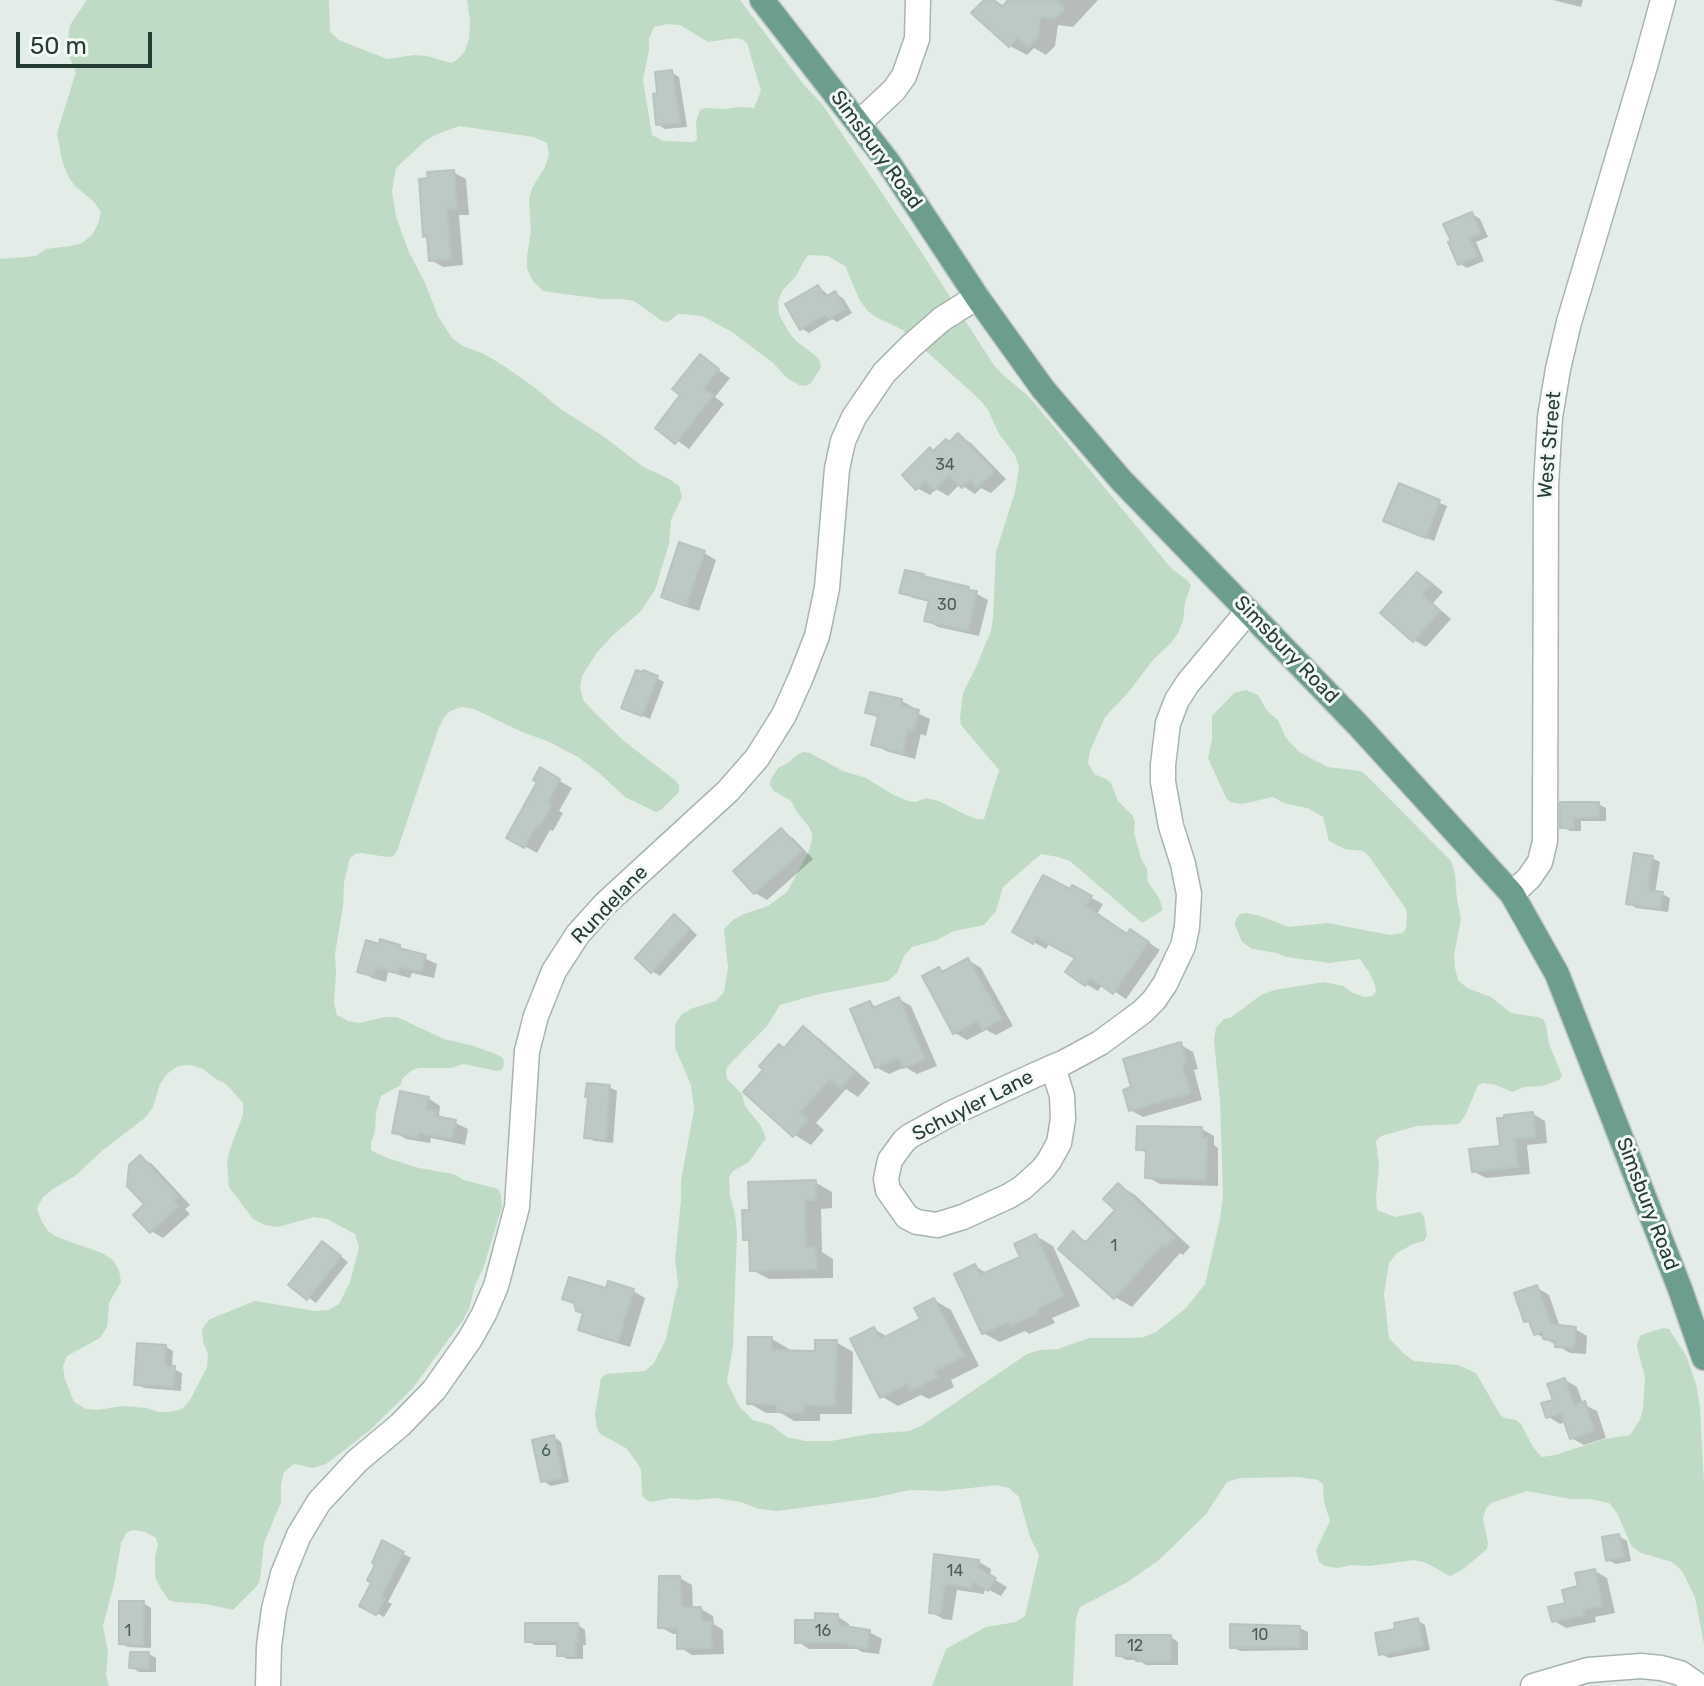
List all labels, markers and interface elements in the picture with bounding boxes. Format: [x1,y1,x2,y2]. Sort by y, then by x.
scale bar [20,16,156,66]
text: 50 m [30,32,87,60]
street label: Simsbury Road [825,86,927,214]
street label: West Street [1533,390,1567,500]
house number: 34 [935,455,955,475]
street label: Simsbury Road [1229,591,1343,709]
house number: 30 [937,595,957,615]
street label: Rundelane [567,861,653,949]
street label: Schuyler Lane [908,1065,1038,1147]
street label: Simsbury Road [1611,1134,1683,1274]
house number: 1 [1111,1236,1117,1256]
house number: 6 [541,1441,551,1461]
house number: 14 [947,1561,963,1581]
house number: 1 [125,1621,131,1641]
house number: 16 [815,1621,831,1641]
house number: 10 [1251,1625,1269,1645]
house number: 12 [1127,1636,1143,1656]

